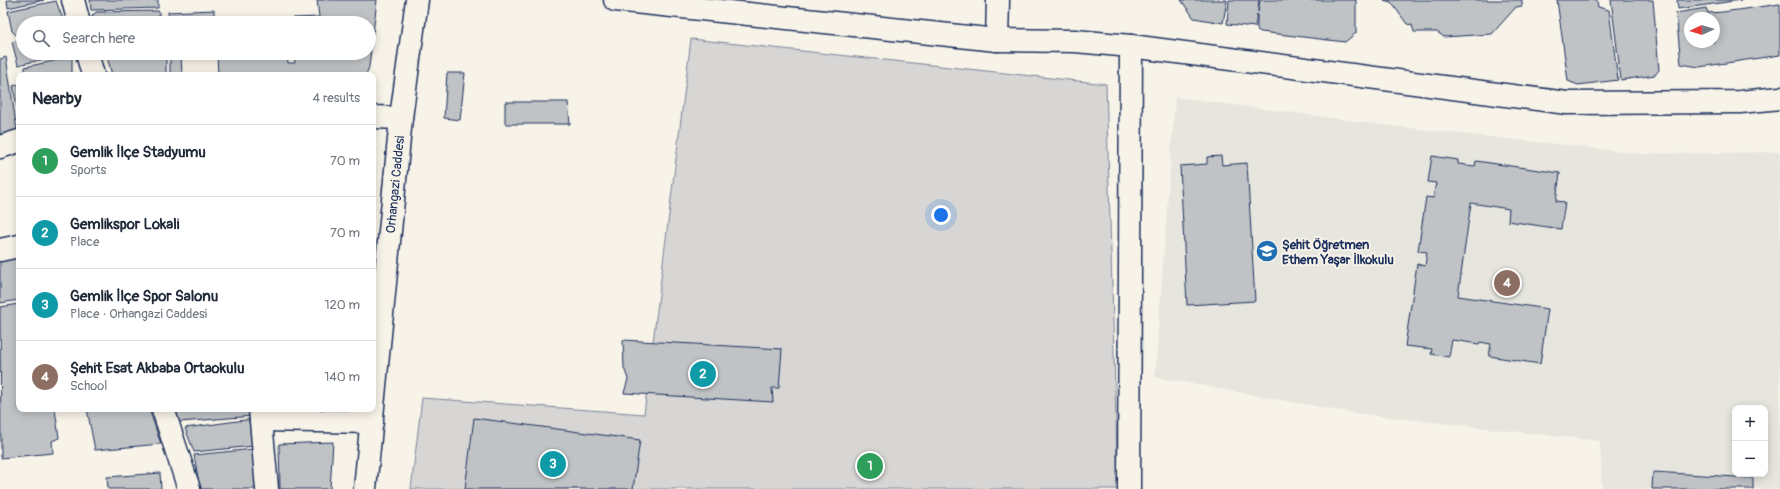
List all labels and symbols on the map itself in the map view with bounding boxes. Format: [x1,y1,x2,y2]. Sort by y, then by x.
north arrow [1684,12,1720,48]
street label: Orhangazi Caddesi [383,135,408,234]
your location [931,205,951,225]
place label: Şehit Öğretmen Ethem Yaşar İlkokulu [1282,237,1394,268]
school or university icon: Şehit Öğretmen Ethem Yaşar İlkokulu [1254,238,1280,264]
pin: 4 [1494,268,1520,298]
pin: 2 [690,359,716,389]
pin: 3 [540,449,566,479]
pin: 1 [857,451,883,481]

